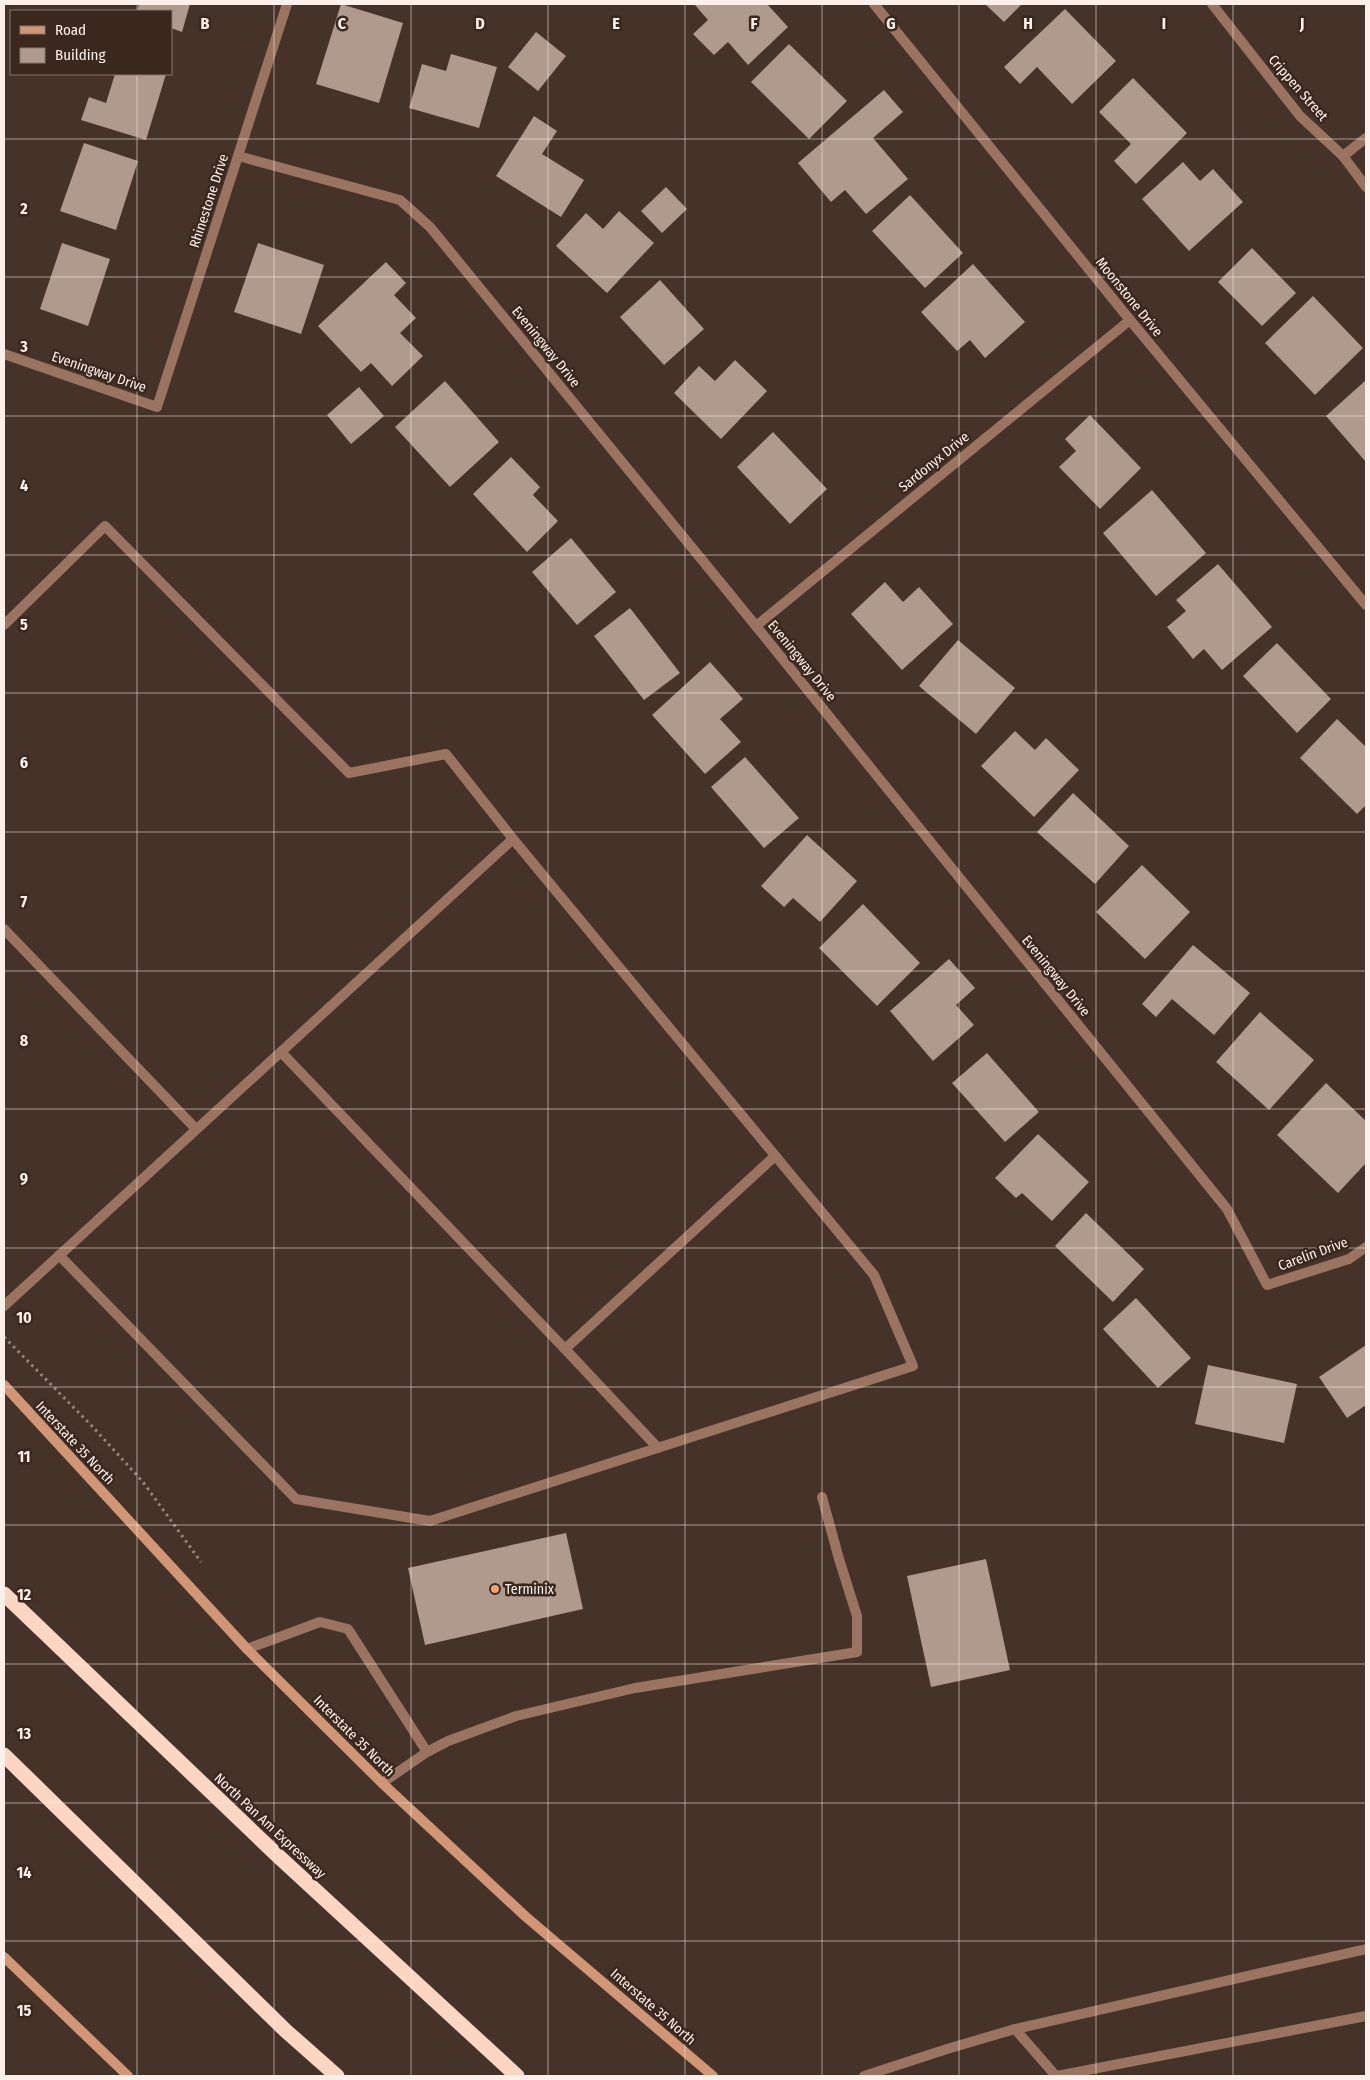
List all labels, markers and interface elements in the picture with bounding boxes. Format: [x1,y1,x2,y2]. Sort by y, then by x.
legend [10,10,172,75]
text: B [201,14,210,33]
text: C [338,14,347,33]
text: D [475,14,485,33]
text: E [612,14,620,33]
text: F [750,14,758,33]
text: G [886,14,896,33]
text: H [1023,14,1033,33]
text: I [1162,14,1166,33]
text: J [1299,14,1304,33]
text: Road [55,21,86,39]
text: Building [55,46,106,64]
street label: Crippen Street [1265,51,1332,125]
street label: Rhinestone Drive [186,152,232,250]
text: 2 [19,199,28,218]
street label: Moonstone Drive [1092,254,1166,340]
street label: Eveningway Drive [508,303,584,391]
text: 3 [19,337,28,356]
street label: Eveningway Drive [49,348,149,396]
street label: Sardonyx Drive [895,428,973,496]
text: 4 [20,476,28,495]
text: 5 [20,615,28,634]
street label: Eveningway Drive [764,617,840,705]
text: 6 [20,753,28,772]
text: 7 [21,892,28,911]
street label: Eveningway Drive [1018,932,1094,1020]
text: 8 [20,1031,29,1050]
text: 9 [20,1169,28,1188]
street label: Carelin Drive [1276,1234,1350,1274]
text: 10 [16,1308,32,1327]
street label: Interstate 35 North [32,1398,118,1488]
text: 11 [17,1447,31,1466]
place label: Terminix [505,1581,555,1598]
marker: Terminix [489,1583,501,1595]
text: 12 [17,1585,32,1604]
street label: Interstate 35 North [310,1692,398,1780]
text: 13 [17,1724,32,1743]
street label: North Pan Am Expressway [211,1770,330,1883]
text: 14 [17,1863,32,1882]
street label: Interstate 35 North [607,1965,699,2049]
text: 15 [17,2001,31,2020]

